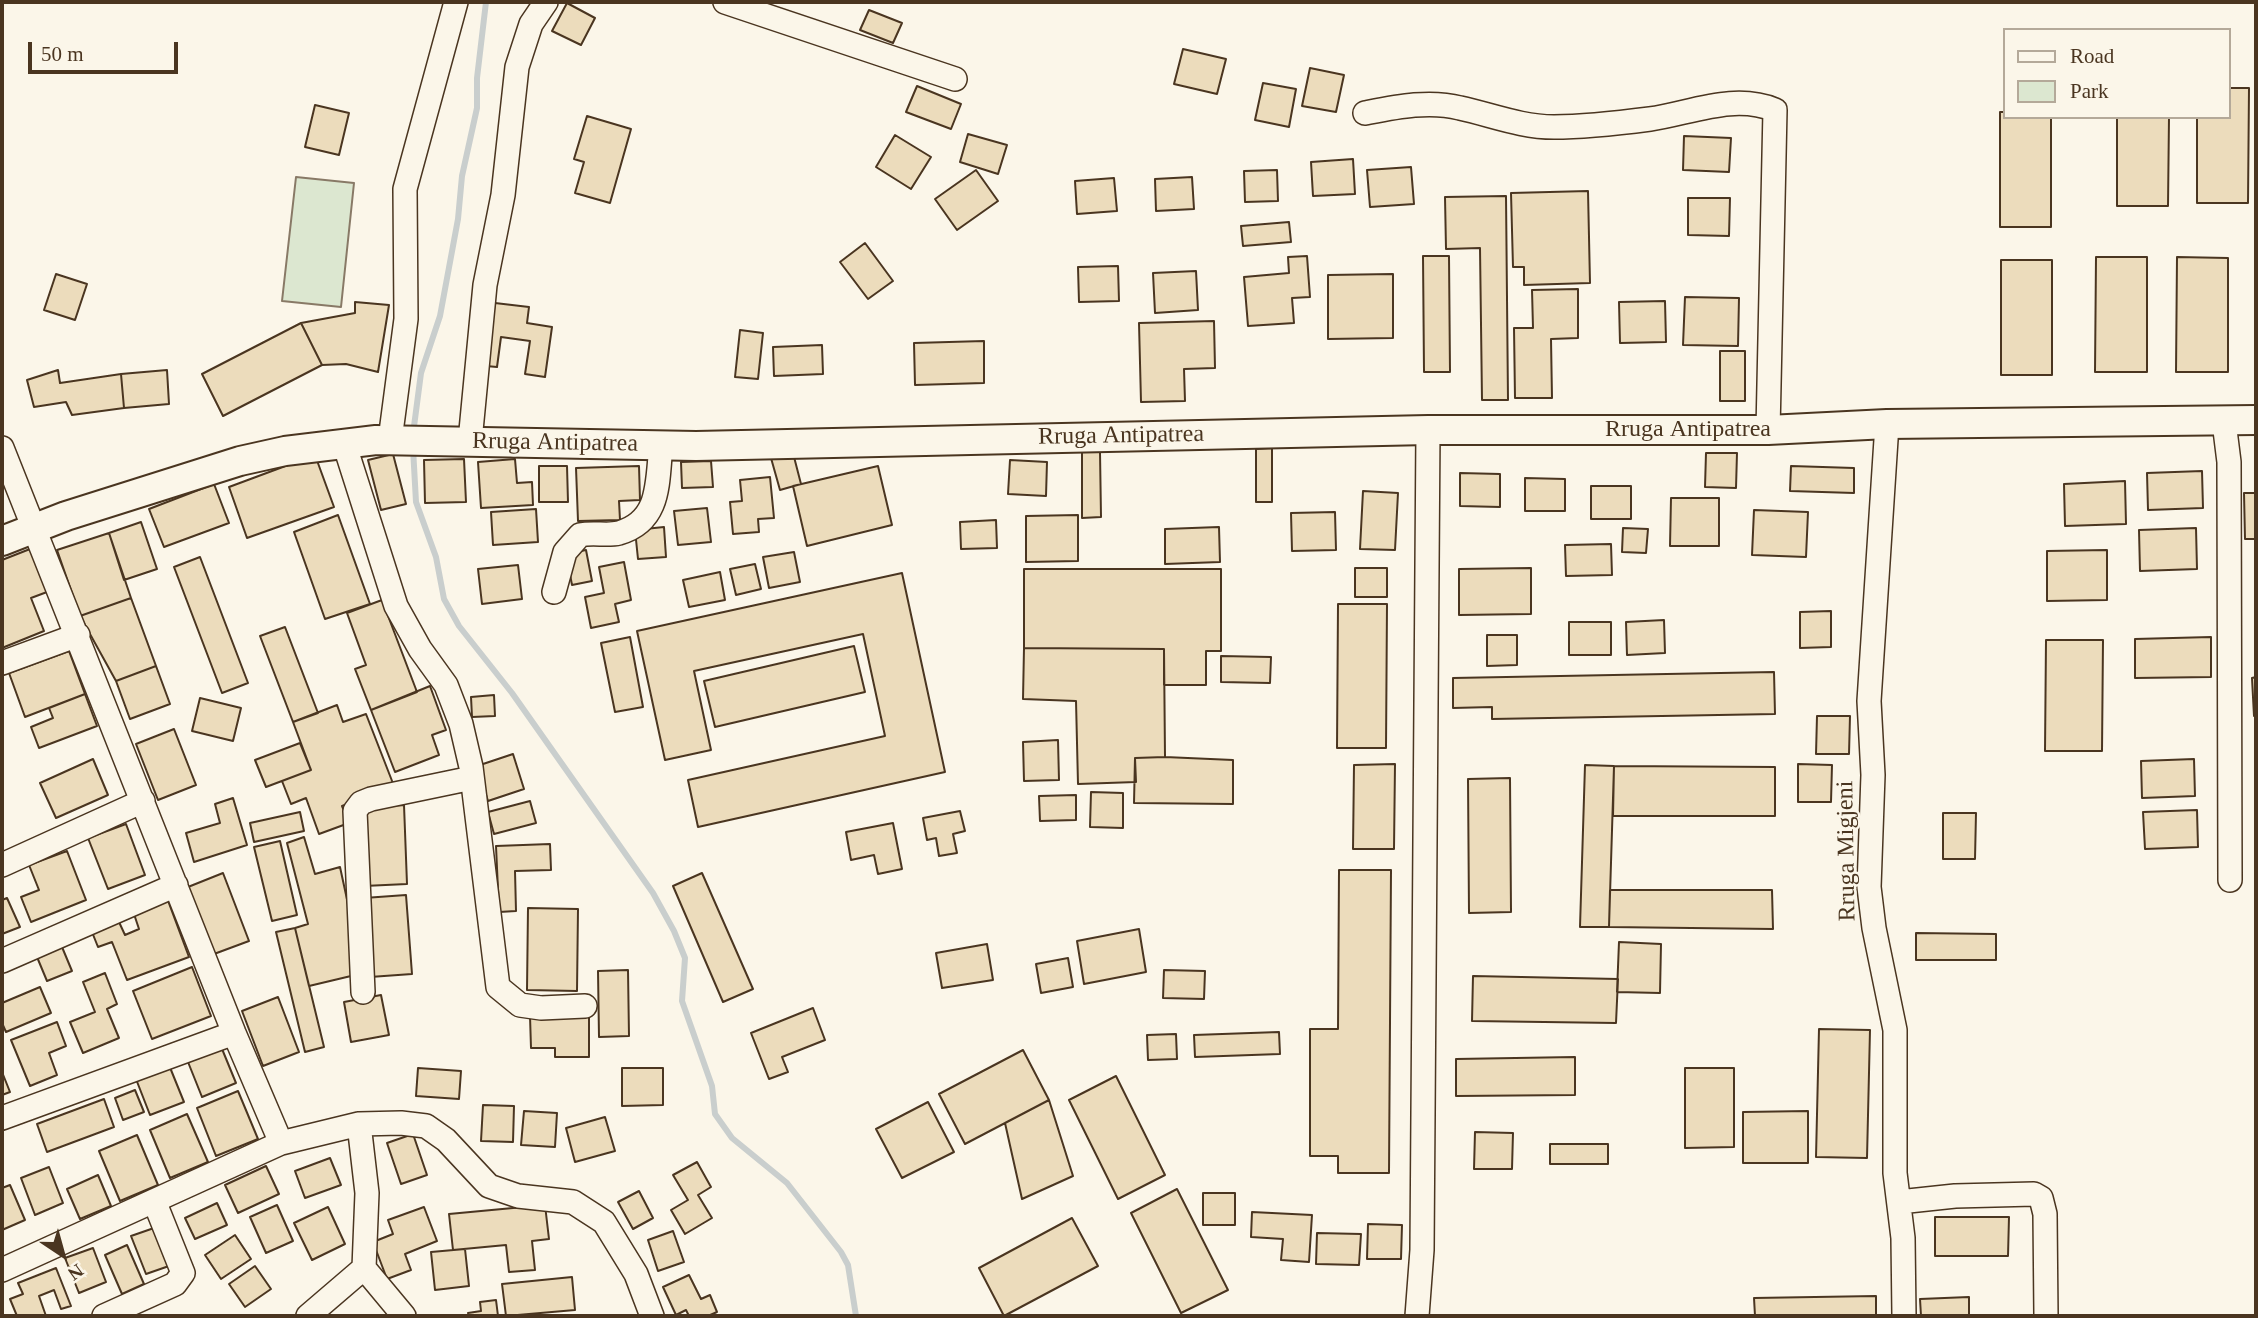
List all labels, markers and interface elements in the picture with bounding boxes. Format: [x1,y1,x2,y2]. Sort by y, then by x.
scale bar [32,28,182,72]
legend [2002,28,2230,119]
text: 50 m [41,42,84,66]
text: Road [2070,44,2114,68]
text: Park [2070,79,2109,103]
street label: Rruga Antipatrea [1605,416,1771,444]
street label: Rruga Antipatrea [1038,420,1204,452]
street label: Rruga Antipatrea [472,427,638,459]
street label: Rruga Migjeni [1831,780,1863,922]
north arrow [28,1220,98,1290]
text: N [64,1260,87,1285]

